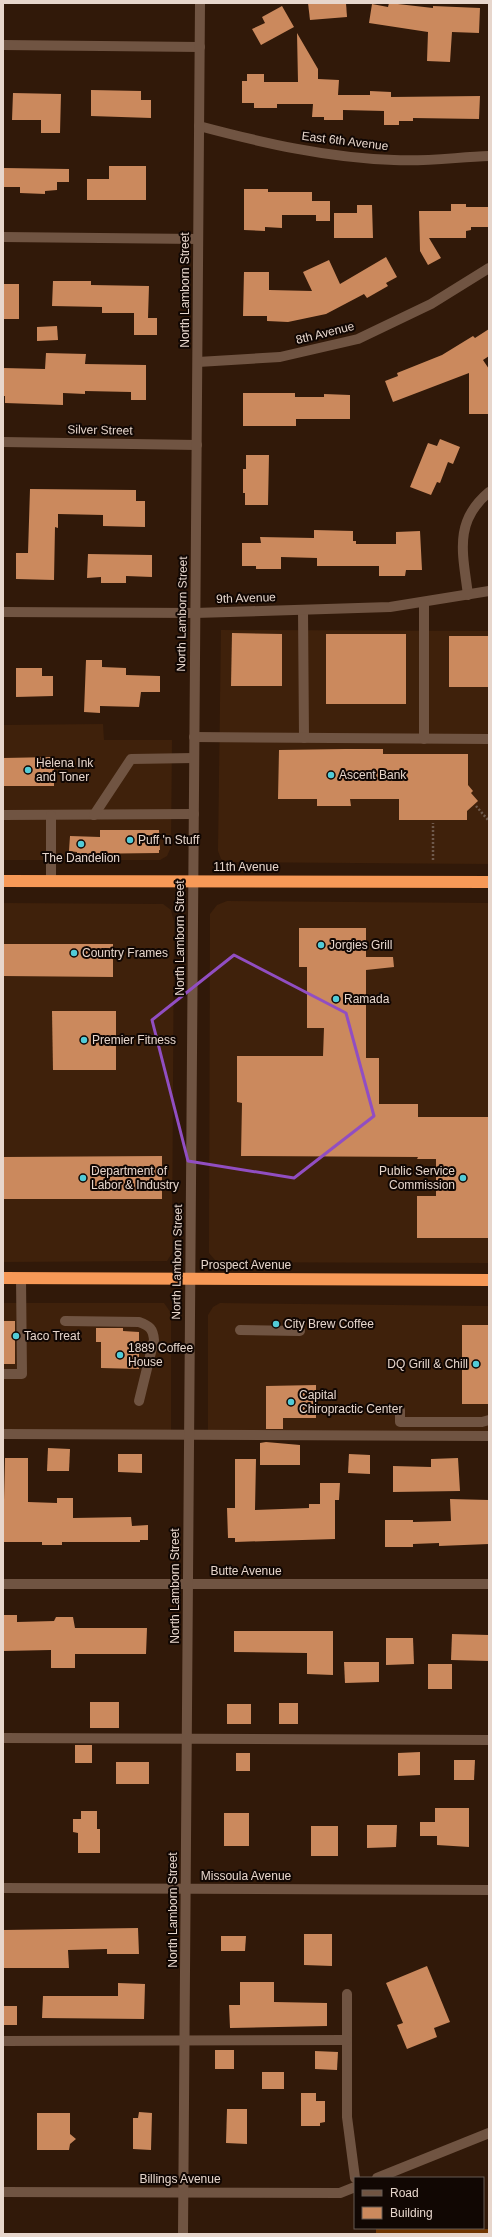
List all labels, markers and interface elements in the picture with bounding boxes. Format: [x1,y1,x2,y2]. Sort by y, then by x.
street label: East 6th Avenue [301,129,389,153]
street label: North Lamborn Street [178,232,192,348]
street label: 8th Avenue [294,319,356,347]
street label: Silver Street [67,422,133,438]
street label: North Lamborn Street [174,556,190,672]
street label: 9th Avenue [216,590,276,606]
place label: Helena Ink and Toner [36,756,94,784]
marker: Helena Ink and Toner [23,765,33,775]
place label: Ascent Bank [339,768,407,782]
marker: Ascent Bank [326,770,336,780]
place label: Puff 'n Stuff [138,833,200,847]
marker: Puff 'n Stuff [125,835,135,845]
marker: The Dandelion [76,839,86,849]
place label: The Dandelion [42,851,120,865]
street label: 11th Avenue [213,860,279,874]
street label: North Lamborn Street [173,880,187,996]
place label: Jorgies Grill [329,938,392,952]
marker: Jorgies Grill [316,940,326,950]
place label: Country Frames [82,946,168,960]
marker: Country Frames [69,948,79,958]
place label: Ramada [344,992,390,1006]
marker: Ramada [331,994,341,1004]
place label: Premier Fitness [92,1033,176,1047]
marker: Premier Fitness [79,1035,89,1045]
place label: Department of Labor & Industry [91,1164,179,1192]
place label: Public Service Commission [379,1164,455,1192]
marker: Department of Labor & Industry [78,1173,88,1183]
marker: Public Service Commission [458,1173,468,1183]
street label: North Lamborn Street [169,1204,185,1320]
street label: Prospect Avenue [201,1258,292,1272]
place label: City Brew Coffee [284,1317,374,1331]
marker: City Brew Coffee [271,1319,281,1329]
place label: Taco Treat [24,1329,81,1343]
marker: Taco Treat [11,1331,21,1341]
place label: 1889 Coffee House [128,1341,193,1369]
marker: 1889 Coffee House [115,1350,125,1360]
place label: DQ Grill & Chill [387,1357,468,1371]
marker: DQ Grill & Chill [471,1359,481,1369]
place label: Capital Chiropractic Center [299,1388,402,1416]
marker: Capital Chiropractic Center [286,1397,296,1407]
street label: North Lamborn Street [168,1528,182,1644]
street label: Butte Avenue [210,1564,282,1578]
street label: North Lamborn Street [166,1852,180,1968]
street label: Missoula Avenue [201,1869,292,1883]
street label: Billings Avenue [139,2172,221,2186]
legend [354,2177,484,2229]
text: Road [390,2186,419,2200]
text: Building [390,2206,433,2220]

